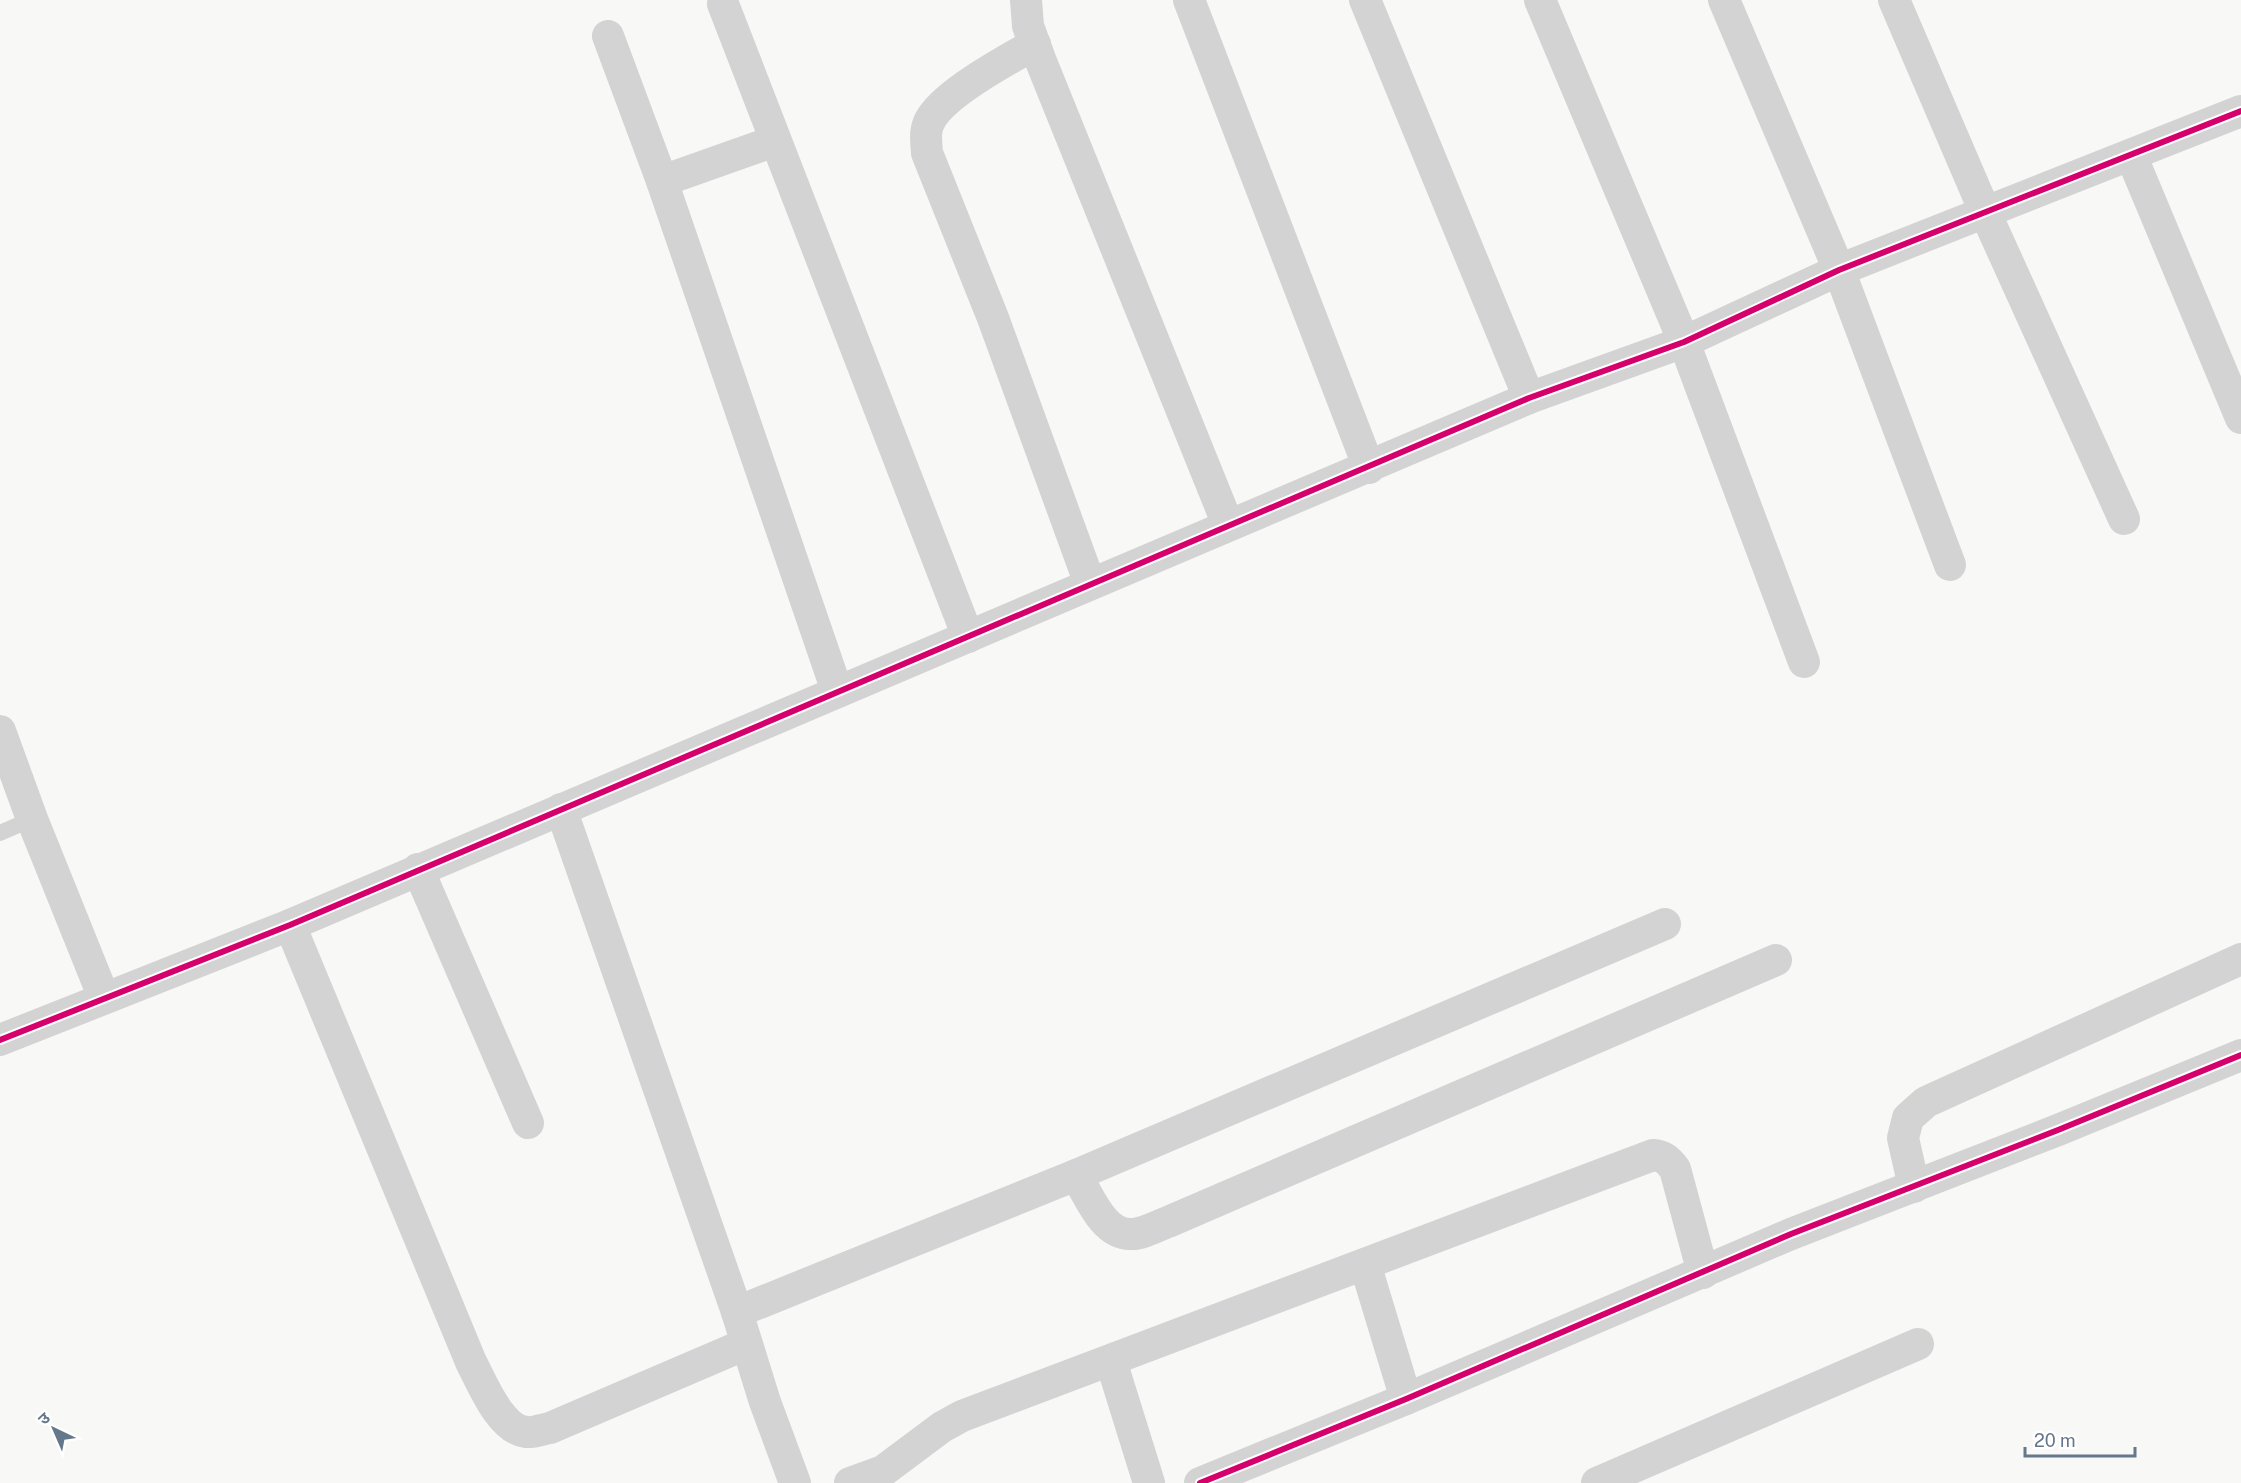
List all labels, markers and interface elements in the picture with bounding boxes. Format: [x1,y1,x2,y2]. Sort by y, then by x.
north arrow [24,1399,84,1459]
text: उ [34,1408,54,1429]
scale bar [2025,1420,2134,1458]
text: 20 m [2034,1430,2076,1451]

